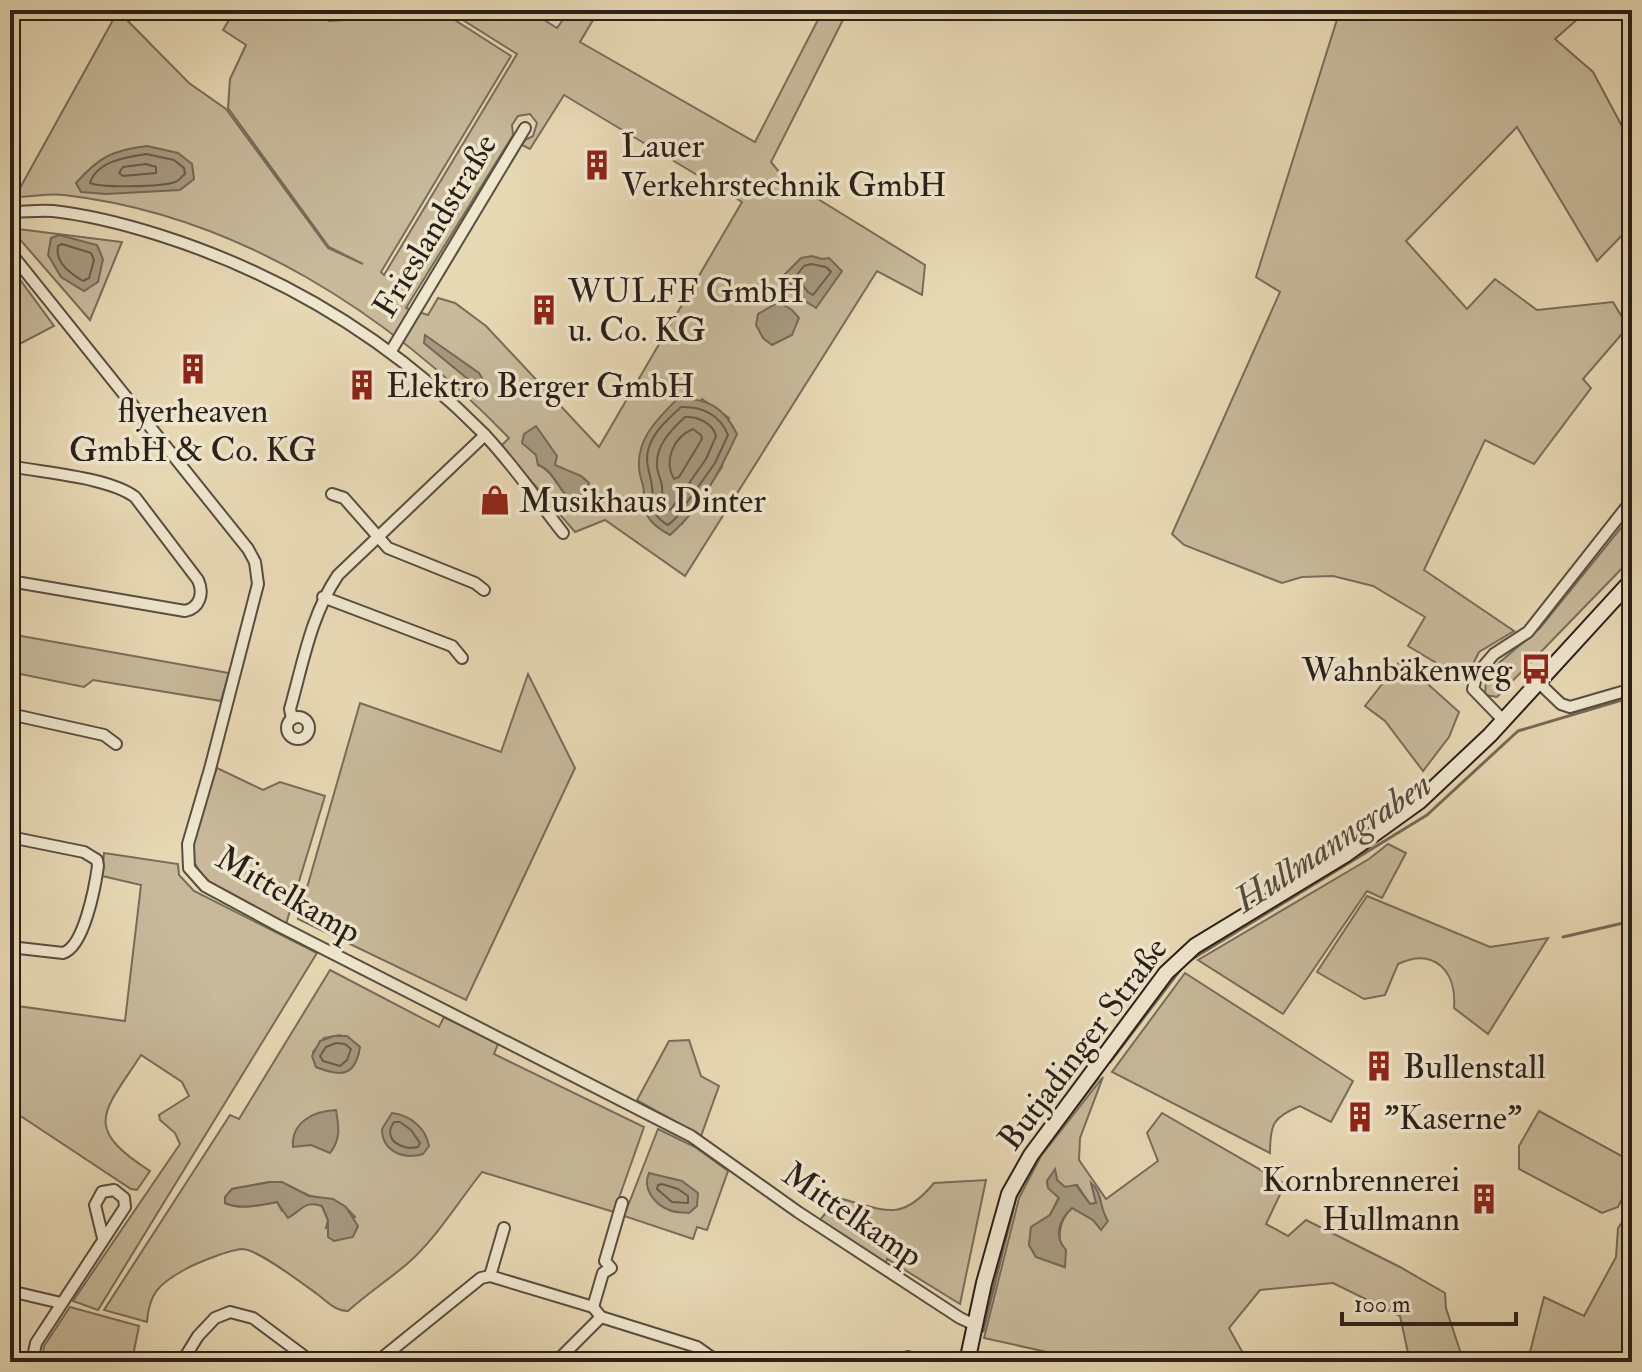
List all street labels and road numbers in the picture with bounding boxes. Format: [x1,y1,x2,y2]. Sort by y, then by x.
street label: Frieslandstraße [364,126,507,325]
street label: Mittelkamp [208,837,368,954]
street label: Butjadinger Straße [989,929,1177,1159]
street label: Mittelkamp [774,1153,931,1278]

